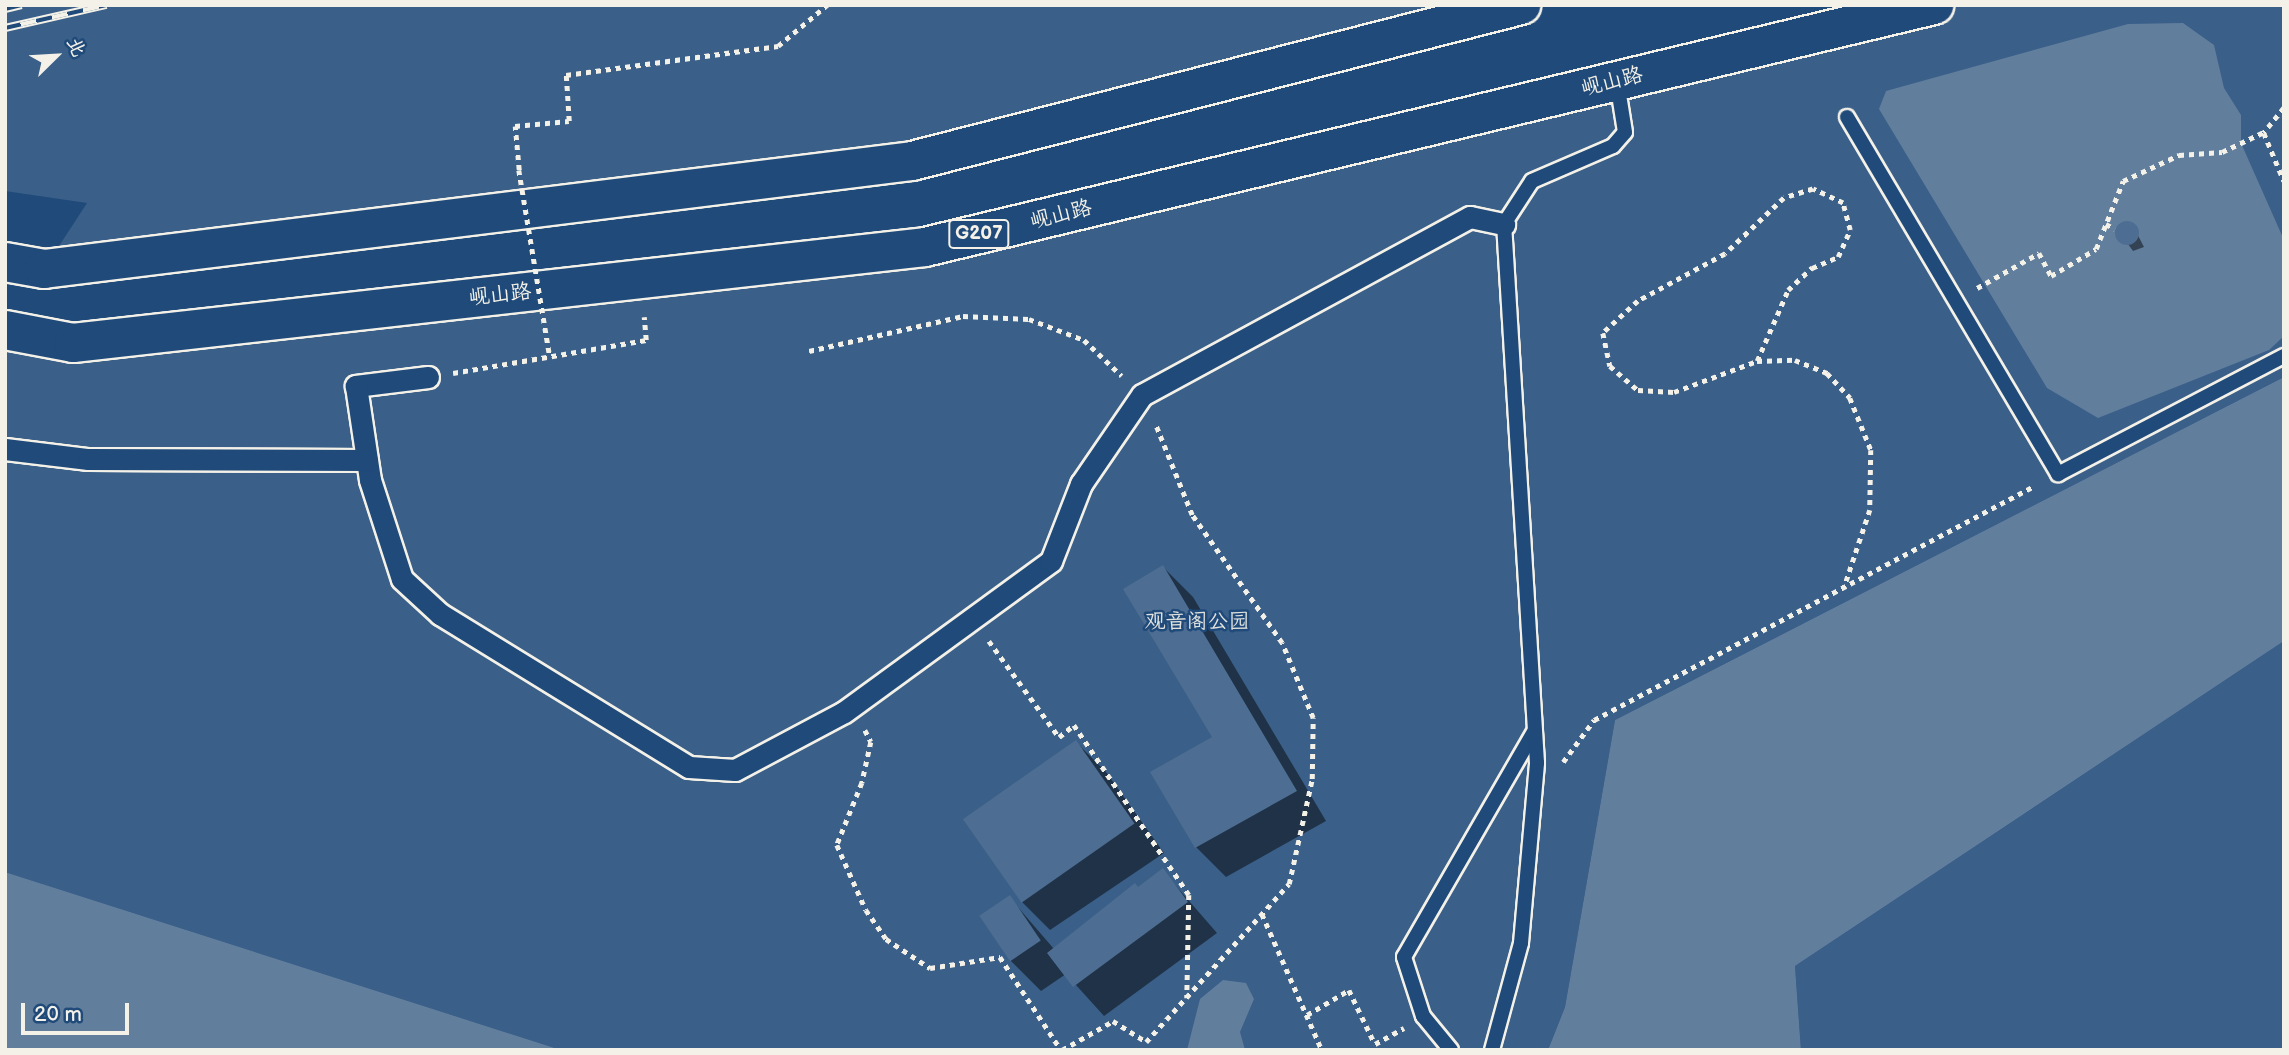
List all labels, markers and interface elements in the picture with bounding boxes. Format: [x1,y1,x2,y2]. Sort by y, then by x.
north arrow [21,21,91,91]
text: 北 [61,34,90,61]
street label: 岘山路 [1578,62,1646,102]
street label: 岘山路 [1027,195,1095,235]
road number: G207 [948,218,1010,250]
street label: 岘山路 [467,279,533,311]
park label: 观音阁公园 [1145,609,1249,635]
scale bar [24,988,133,1032]
text: 20 m [34,1002,82,1027]

